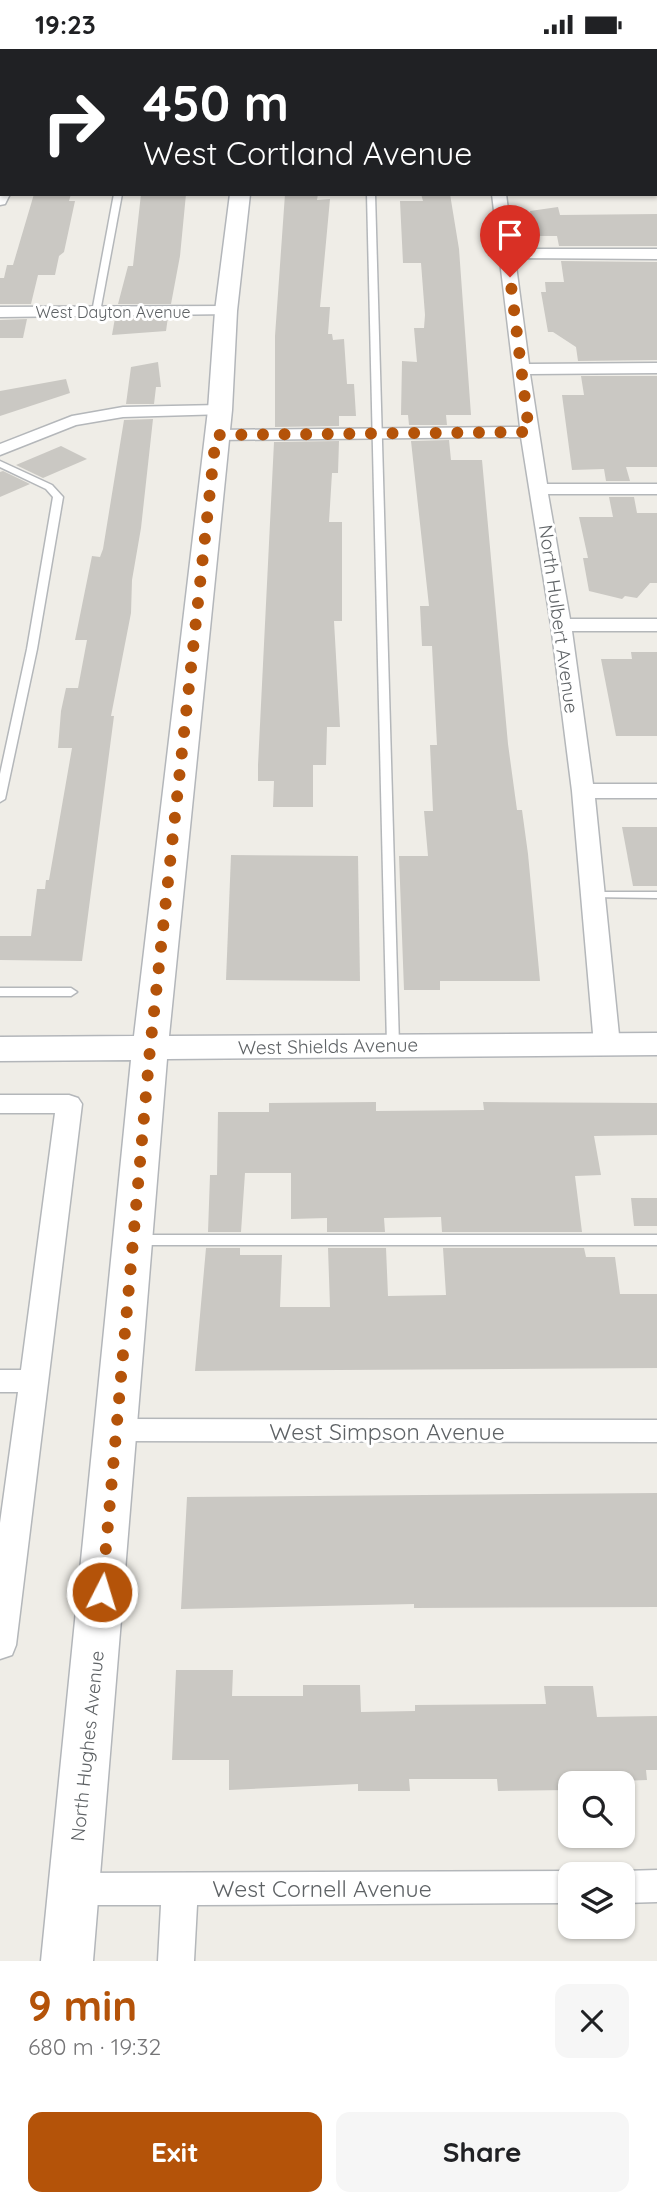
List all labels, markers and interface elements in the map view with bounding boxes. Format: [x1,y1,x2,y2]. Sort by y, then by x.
text: 19:23 [35,8,96,41]
text: 450 m [143,72,289,133]
icon: right [28,77,119,168]
text: West Cortland Avenue [143,133,472,173]
pin [480,205,540,277]
icon: arrive [491,216,529,254]
street label: West Dayton Avenue [35,302,191,322]
street label: North Hulbert Avenue [534,523,584,715]
street label: West Shields Avenue [238,1032,418,1060]
street label: West Simpson Avenue [269,1417,505,1446]
position arrow [65,1555,139,1629]
street label: North Hughes Avenue [65,1649,109,1843]
map controls [558,1771,635,1939]
button: search [558,1771,635,1848]
button: layers [558,1862,635,1939]
street label: West Cornell Avenue [212,1874,432,1903]
text: 9 min [28,1979,137,2032]
button: close [555,1984,629,2058]
text: 680 m · 19:32 [28,2032,161,2061]
button: Exit [28,2112,322,2192]
button: Share [336,2112,629,2192]

